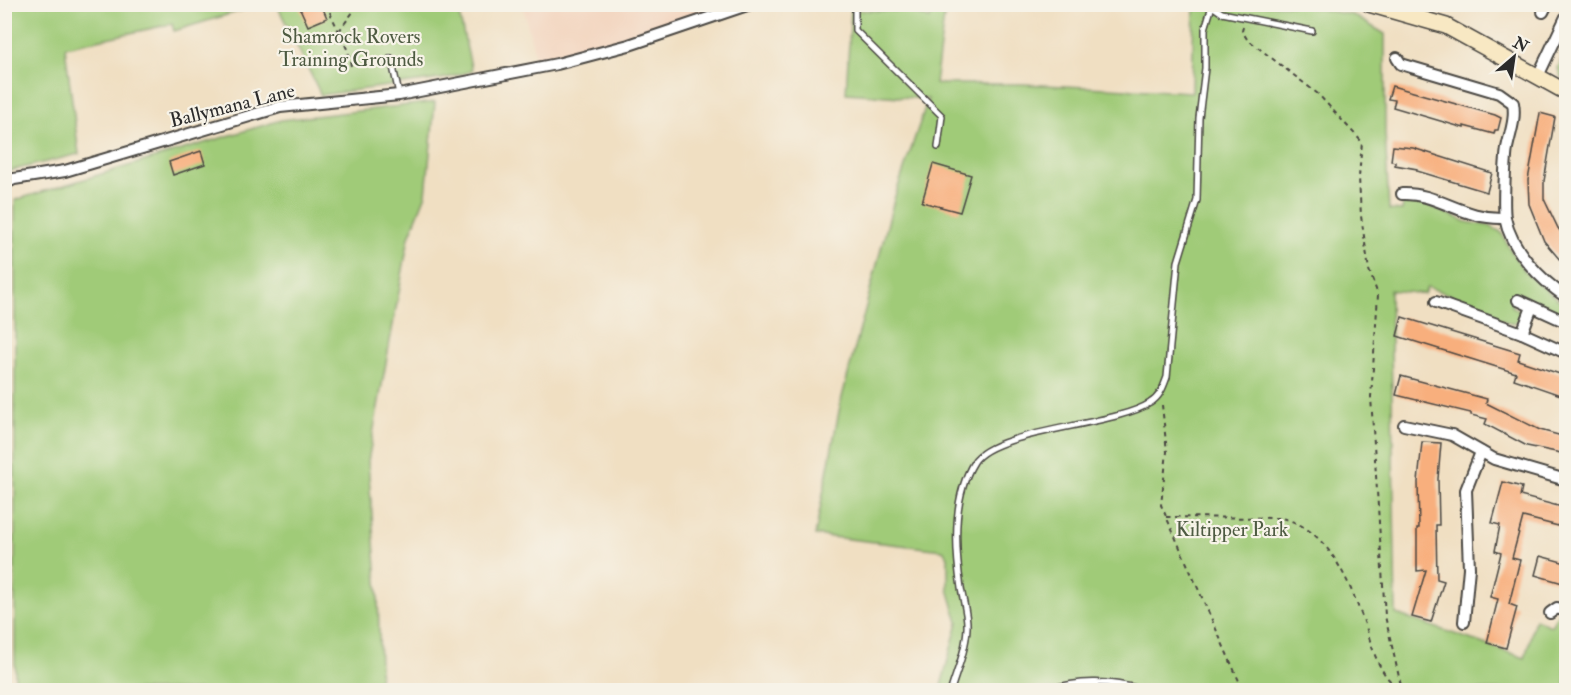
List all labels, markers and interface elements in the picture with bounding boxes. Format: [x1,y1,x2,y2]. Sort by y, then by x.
park label: Shamrock Rovers Training Grounds [279,24,424,72]
north arrow [1484,27,1544,87]
text: N [1509,32,1532,57]
street label: Ballymana Lane [167,78,297,133]
park label: Kiltipper Park [1176,517,1289,543]

